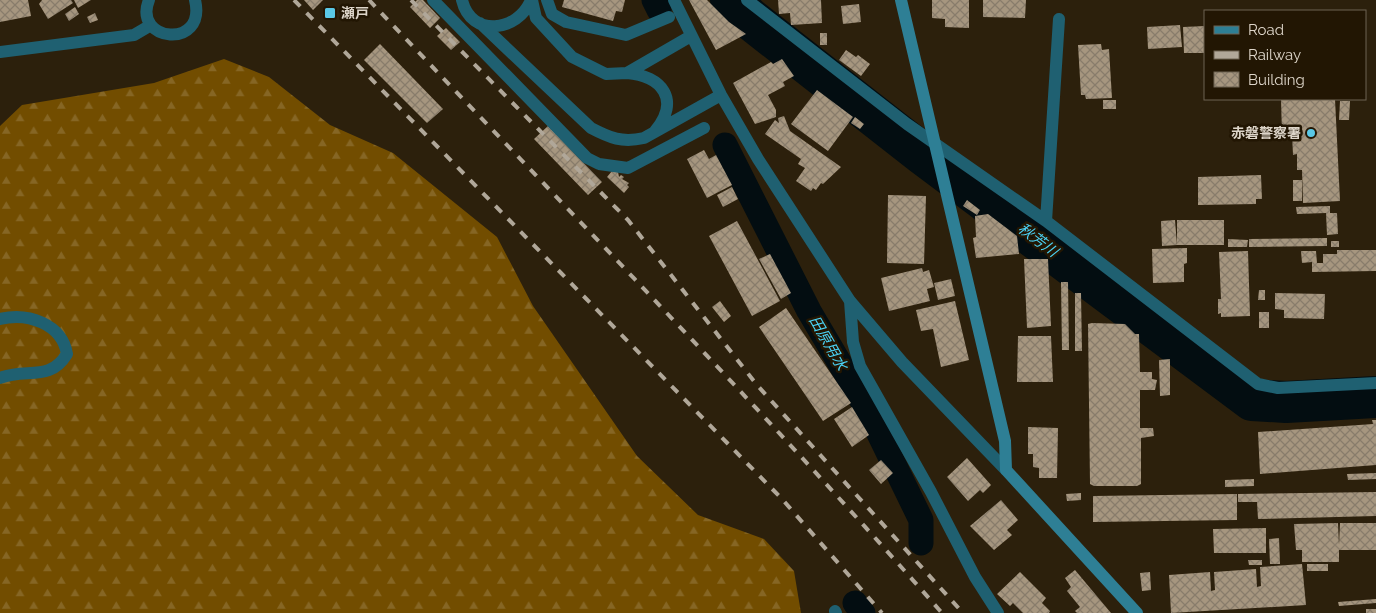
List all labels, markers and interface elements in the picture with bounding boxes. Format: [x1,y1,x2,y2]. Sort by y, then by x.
place label: 瀬戸 [341,5,369,21]
marker: 瀬戸 [323,6,337,20]
legend [1204,10,1366,100]
text: Road [1248,21,1284,39]
text: Railway [1248,46,1301,64]
text: Building [1248,71,1305,89]
place label: 赤磐警察署 [1231,125,1301,141]
marker: 赤磐警察署 [1305,127,1317,139]
water label: 秋芳川 [1015,219,1063,262]
water label: 田原用水 [805,313,852,375]

